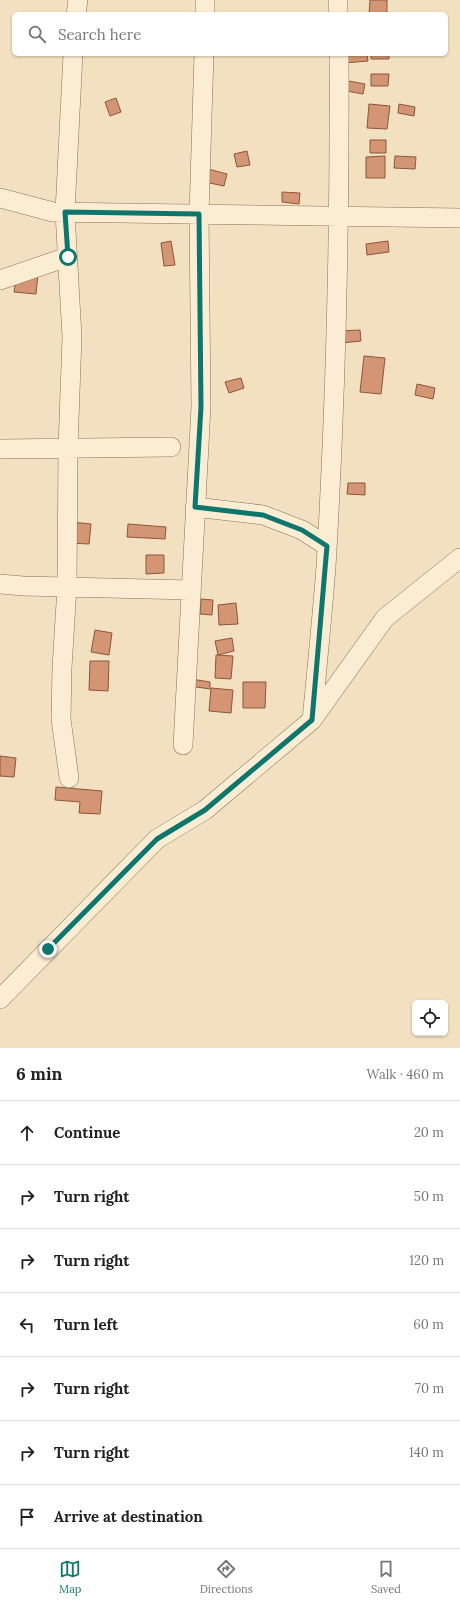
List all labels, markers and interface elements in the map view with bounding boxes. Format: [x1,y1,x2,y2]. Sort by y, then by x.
search box [12,12,448,56]
icon: search [26,23,48,45]
text: Search here [58,25,141,44]
route start [59,248,77,266]
route end [39,940,57,958]
map controls [412,1000,448,1036]
button: locate [412,1000,448,1036]
text: 6 min [16,1063,62,1085]
text: Walk · 460 m [367,1066,444,1083]
icon: ahead [16,1122,38,1144]
text: Continue [54,1123,120,1142]
text: 20 m [414,1124,444,1141]
icon: right [16,1186,38,1208]
text: Turn right [54,1187,130,1206]
text: 50 m [414,1188,444,1205]
icon: right [16,1250,38,1272]
text: Turn right [54,1251,130,1270]
text: 120 m [409,1252,444,1269]
icon: left [16,1314,38,1336]
text: Turn left [54,1315,118,1334]
text: 60 m [413,1316,444,1333]
icon: right [16,1378,38,1400]
text: Turn right [54,1379,130,1398]
text: 70 m [415,1380,444,1397]
icon: right [16,1442,38,1464]
text: Turn right [54,1443,130,1462]
text: 140 m [409,1444,444,1461]
icon: arrive [16,1506,38,1528]
text: Arrive at destination [54,1507,203,1526]
tab: Map [59,1558,81,1596]
tab: Directions [200,1558,253,1596]
tab: Saved [371,1558,401,1596]

